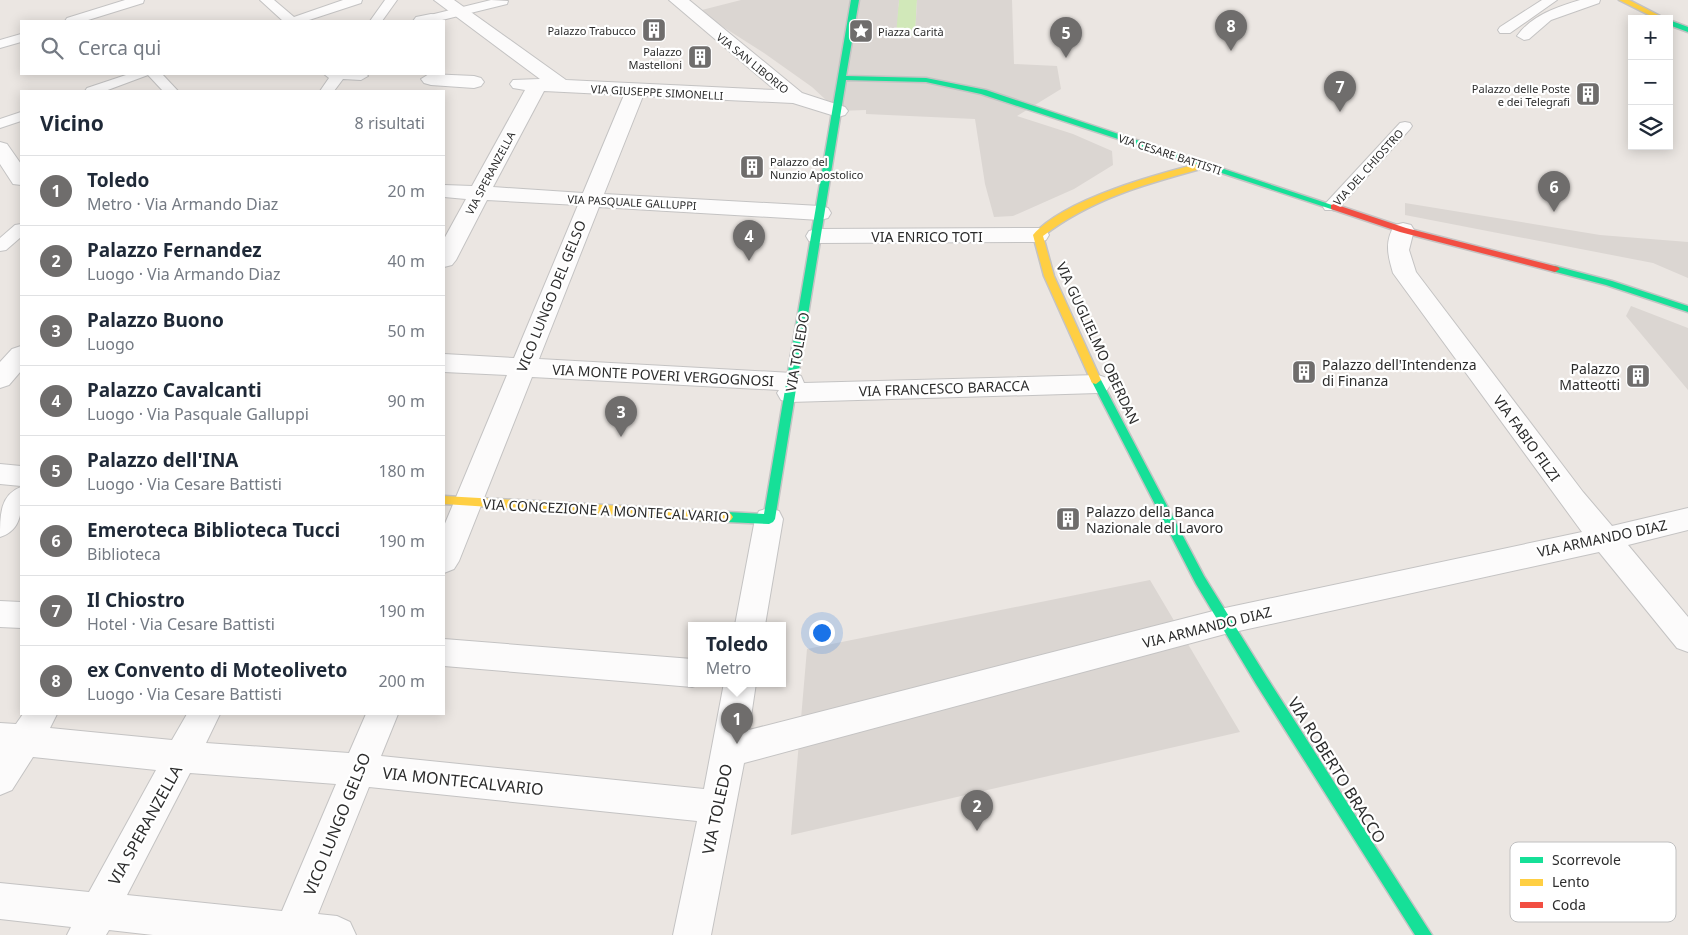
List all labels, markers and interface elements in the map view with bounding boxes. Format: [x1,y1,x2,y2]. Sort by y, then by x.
pin: 8 [1215,10,1247,51]
map controls [1628,15,1673,150]
button: + [1628,15,1673,60]
building icon: Palazzo Trabucco [641,17,667,43]
pin: 5 [1050,17,1082,58]
place icon: Piazza Carità [848,18,874,44]
search box [20,20,445,75]
place label: Palazzo Trabucco [547,23,636,38]
place label: Piazza Carità [878,24,944,39]
street label: VIA SAN LIBORIO [714,29,792,97]
icon: search [38,34,66,62]
text: Cerca qui [78,35,161,61]
place label: Palazzo Mastelloni [628,44,682,72]
building icon: Palazzo Mastelloni [687,44,713,70]
button: − [1628,60,1673,105]
pin: 7 [1324,71,1356,112]
street label: VIA GIUSEPPE SIMONELLI [590,81,724,103]
place label: Palazzo delle Poste e dei Telegrafi [1472,81,1570,109]
building icon: Palazzo delle Poste e dei Telegrafi [1575,81,1601,107]
button: layers [1628,105,1673,150]
text: Vicino [40,109,104,137]
text: 8 risultati [355,112,425,134]
street label: VIA DEL CHIOSTRO [1330,126,1406,208]
street label: VIA SPERANZELLA [462,128,519,217]
street label: VIA CESARE BATTISTI [1116,130,1224,178]
building icon: Palazzo del Nunzio Apostolico [739,154,765,180]
place label: Palazzo del Nunzio Apostolico [770,154,864,182]
text: Toledo [87,167,149,193]
pin: 6 [1538,171,1570,212]
text: 1 [51,180,61,202]
text: 20 m [388,180,425,202]
street label: VIA PASQUALE GALLUPPI [567,191,697,213]
text: Metro · Via Armando Diaz [87,193,278,215]
street label: VICO LUNGO DEL GELSO [512,217,590,375]
pin: 4 [733,220,765,261]
street label: VIA ENRICO TOTI [871,227,983,246]
text: Palazzo Fernandez [87,237,262,263]
text: 2 [51,250,61,272]
text: 40 m [388,250,425,272]
street label: VIA GUGLIELMO OBERDAN [1052,259,1144,427]
text: Luogo · Via Armando Diaz [87,263,281,285]
text: Palazzo Buono [87,307,224,333]
street label: VIA TOLEDO [781,311,813,393]
text: 3 [51,320,61,342]
text: 50 m [388,320,425,342]
text: Luogo [87,333,134,355]
place label: Palazzo dell'Intendenza di Finanza [1322,355,1477,390]
building icon: Palazzo dell'Intendenza di Finanza [1291,359,1317,385]
place label: Palazzo Matteotti [1559,359,1620,394]
street label: VIA MONTE POVERI VERGOGNOSI [552,360,775,390]
building icon: Palazzo Matteotti [1625,363,1651,389]
street label: VIA FRANCESCO BARACCA [858,376,1030,400]
text: Palazzo Cavalcanti [87,377,262,403]
text: 4 [51,390,61,412]
text: 90 m [388,390,425,412]
street label: VIA FABIO FILZI [1489,391,1565,485]
pin: 3 [605,396,637,437]
text: Luogo · Via Pasquale Galluppi [87,403,309,425]
text: Palazzo dell'INA [87,447,239,473]
text: 5 [51,460,61,482]
text: 180 m [378,460,425,482]
text: Luogo · Via Cesare Battisti [87,473,282,495]
street label: VIA CONCEZIONE A MONTECALVARIO [482,494,730,526]
place label: Palazzo della Banca Nazionale del Lavoro [1086,502,1223,537]
building icon: Palazzo della Banca Nazionale del Lavoro [1055,506,1081,532]
street label: VIA ARMANDO DIAZ [1535,515,1669,561]
text: Emeroteca Biblioteca Tucci [87,517,340,543]
text: 6 [51,530,61,552]
text: 190 m [378,530,425,552]
text: Biblioteca [87,543,161,565]
text: Il Chiostro [87,587,185,613]
text: 7 [51,600,61,622]
text: 190 m [378,600,425,622]
street label: VIA ARMANDO DIAZ [1140,602,1274,652]
text: Hotel · Via Cesare Battisti [87,613,275,635]
your location [809,620,835,646]
popup [688,622,786,687]
text: Toledo [706,631,768,657]
text: ex Convento di Moteoliveto [87,657,347,683]
text: Metro [706,657,751,679]
text: 8 [51,670,61,692]
text: 200 m [378,670,425,692]
text: Luogo · Via Cesare Battisti [87,683,282,705]
street label: VIA ROBERTO BRACCO [1283,693,1391,847]
pin: 1 [721,703,753,744]
street label: VICO LUNGO GELSO [298,749,376,899]
street label: VIA SPERANZELLA [103,760,188,889]
street label: VIA MONTECALVARIO [381,762,545,800]
street label: VIA TOLEDO [697,762,737,856]
pin: 2 [961,790,993,831]
legend [1510,842,1676,922]
text: Scorrevole [1552,850,1621,869]
text: Lento [1552,872,1589,891]
text: Coda [1552,895,1586,914]

